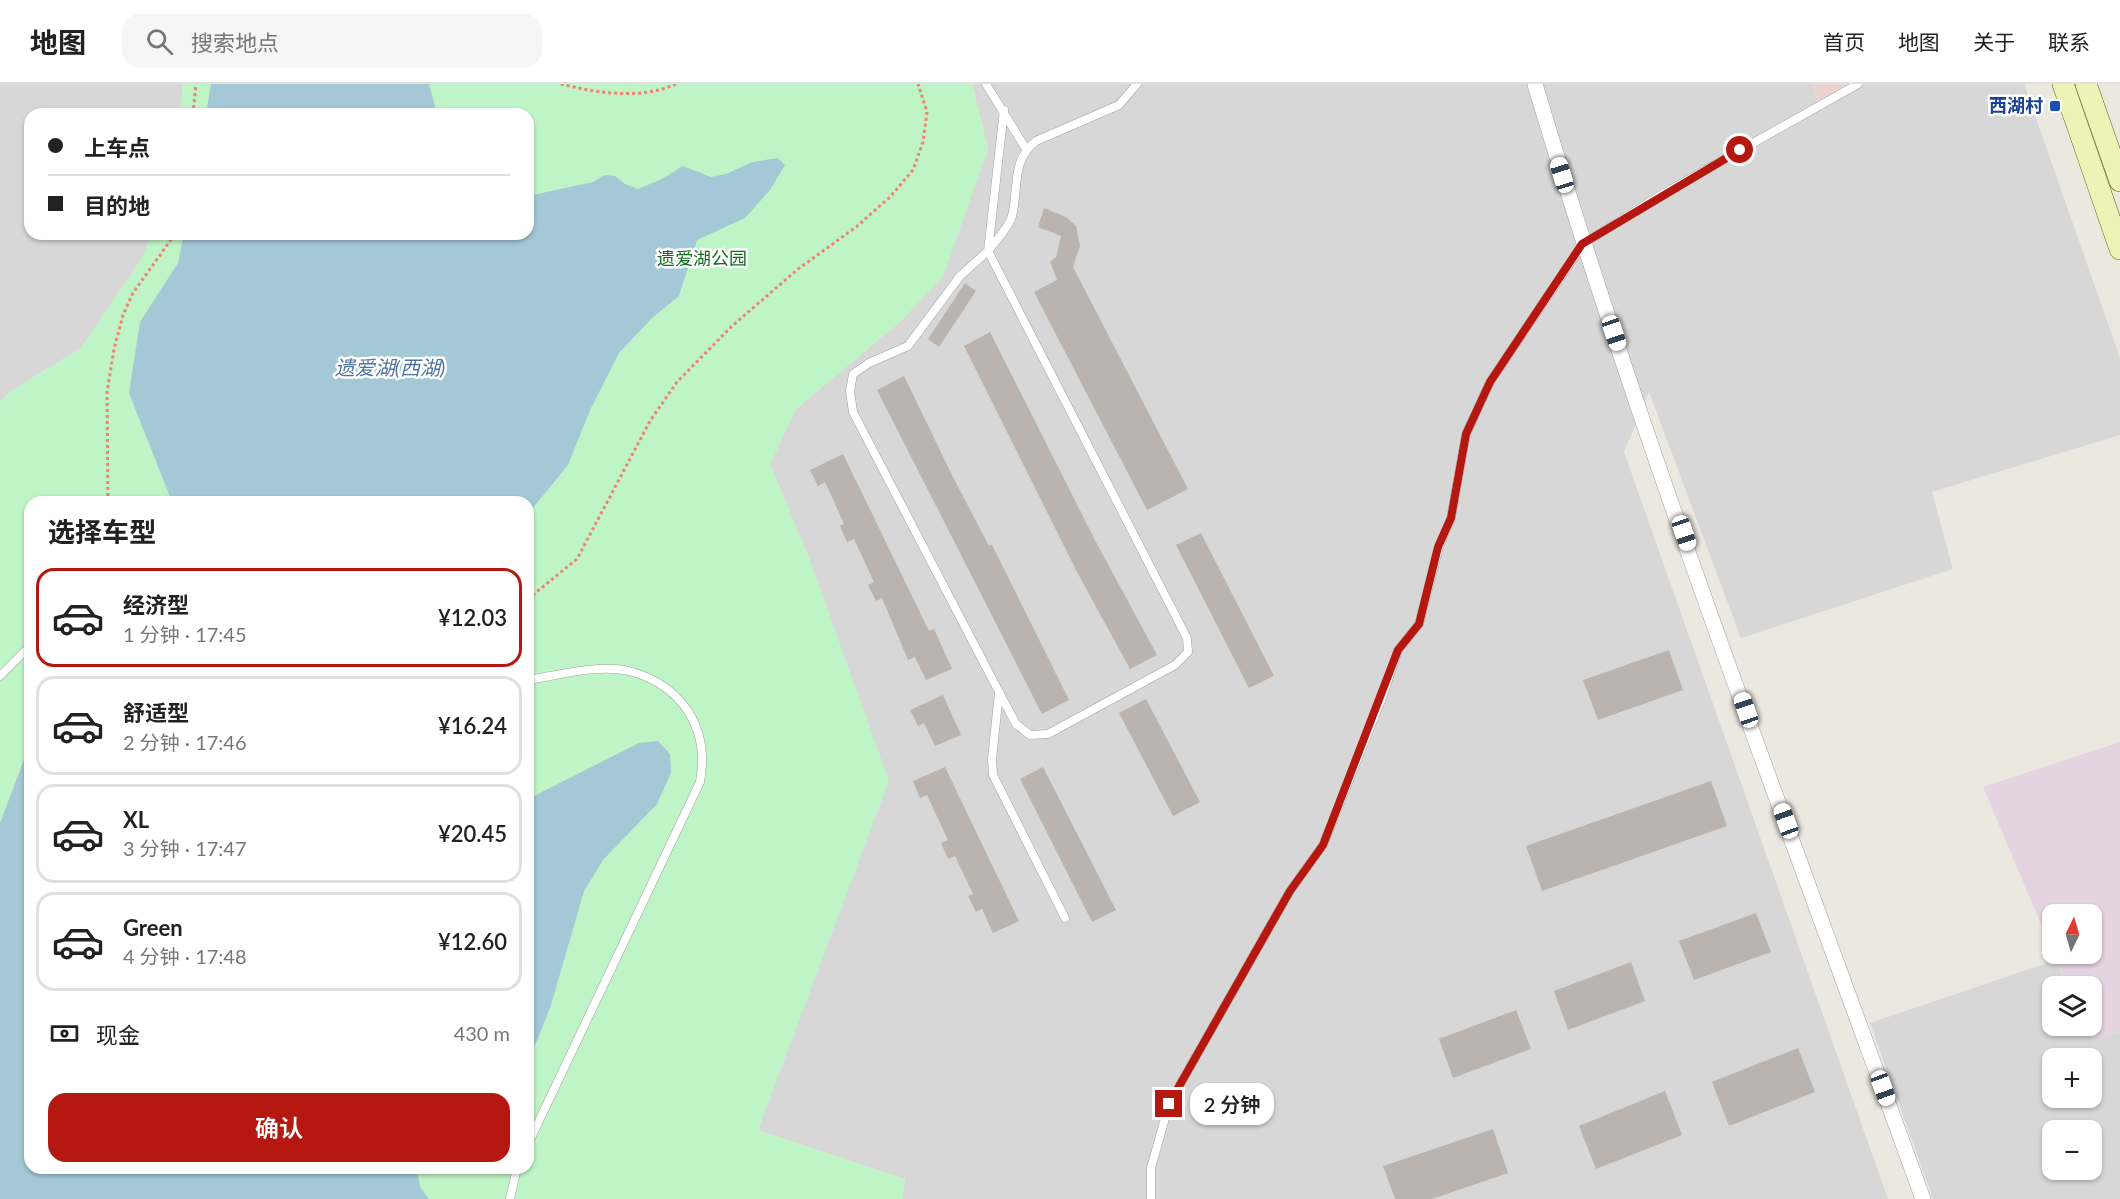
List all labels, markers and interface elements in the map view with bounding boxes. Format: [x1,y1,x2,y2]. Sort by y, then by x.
search box [122,14,542,68]
text: 地图 [30,25,86,59]
icon: search [143,25,176,58]
text: 搜索地点 [191,29,279,56]
text: 首页 [1823,29,1865,54]
text: 地图 [1898,29,1940,54]
text: 关于 [1973,29,2015,54]
text: 联系 [2048,29,2090,54]
place label: 西湖村 [1989,94,2043,116]
marker: 西湖村 [2048,99,2062,113]
text: 上车点 [84,134,150,161]
route start [1726,136,1753,163]
car [1548,155,1576,195]
text: 目的地 [84,192,150,219]
park label: 遗爱湖公园 [657,247,747,269]
car [1600,313,1628,353]
water label: 遗爱湖(西湖) [335,355,445,379]
car [1670,513,1698,553]
text: 选择车型 [48,515,156,548]
icon: car [51,591,105,645]
text: 经济型 [123,591,189,618]
text: ¥12.03 [438,604,507,631]
text: 1 分钟 · 17:45 [123,622,247,646]
car [1732,690,1760,730]
icon: car [51,699,105,753]
text: 舒适型 [123,699,189,726]
text: ¥16.24 [438,712,507,739]
text: 2 分钟 · 17:46 [123,730,247,754]
car [1771,801,1801,841]
text: XL [123,806,149,833]
icon: car [51,807,105,861]
text: ¥20.45 [438,820,507,847]
text: 3 分钟 · 17:47 [123,836,247,860]
north arrow [2042,904,2102,964]
map controls [2042,904,2102,1180]
text: Green [123,914,183,941]
icon: car [51,915,105,969]
text: ¥12.60 [438,928,507,955]
text: 4 分钟 · 17:48 [123,944,247,968]
button: layers [2042,976,2102,1036]
icon: cash [48,1017,81,1050]
text: 现金 [96,1021,140,1048]
text: 430 m [454,1021,510,1045]
button: + [2042,1048,2102,1108]
car [1868,1068,1898,1108]
callout: 2 分钟 [1190,1083,1274,1125]
route end [1155,1090,1182,1117]
text: 2 分钟 [1204,1092,1260,1116]
button: 确认 [48,1093,510,1162]
button: − [2042,1120,2102,1180]

